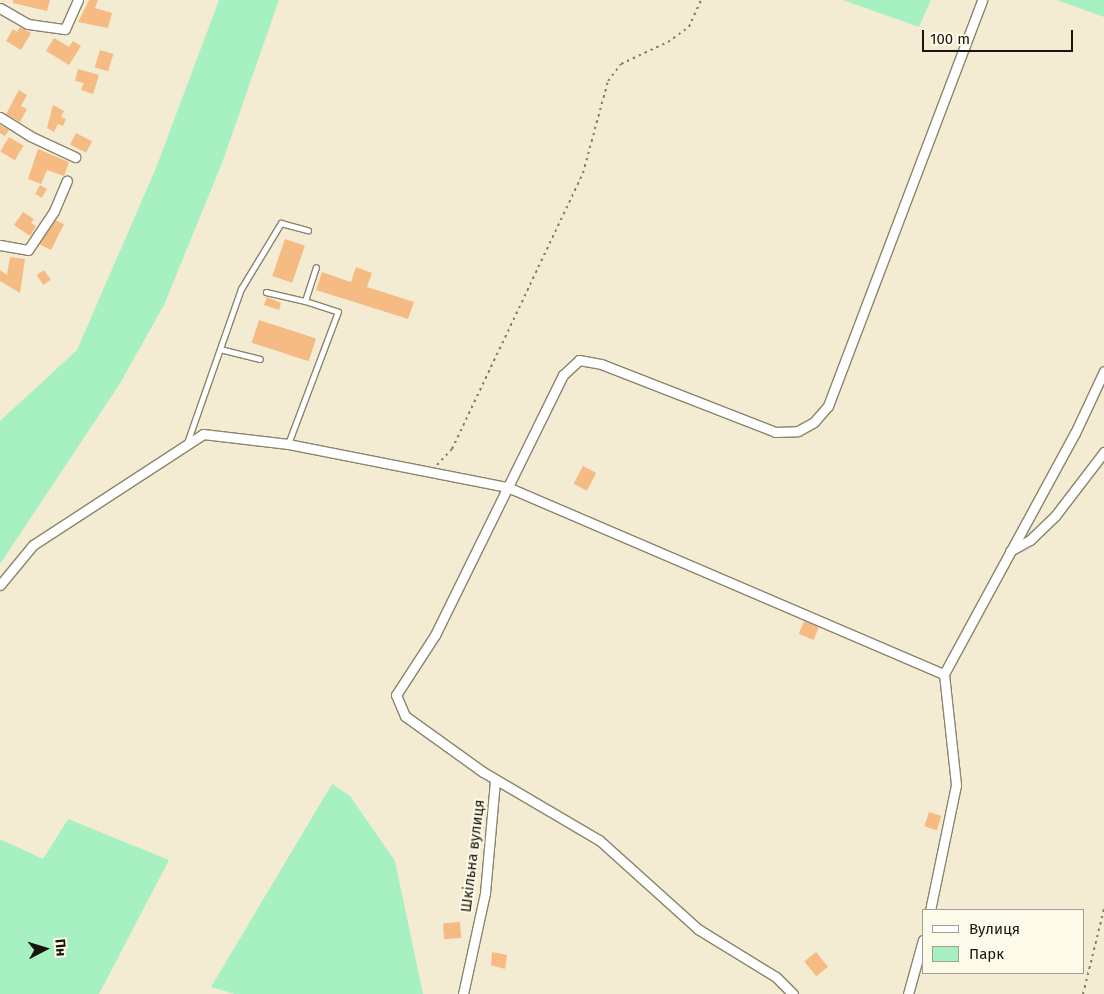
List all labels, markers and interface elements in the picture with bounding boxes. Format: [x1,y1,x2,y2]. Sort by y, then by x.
scale bar [924,20,1075,52]
text: 100 m [930,30,970,48]
street label: Шкільна вулиця [457,799,489,913]
legend [922,909,1084,974]
text: Вулиця [969,920,1020,938]
north arrow [20,924,70,974]
text: Пн [51,938,70,957]
text: Парк [969,945,1004,963]

